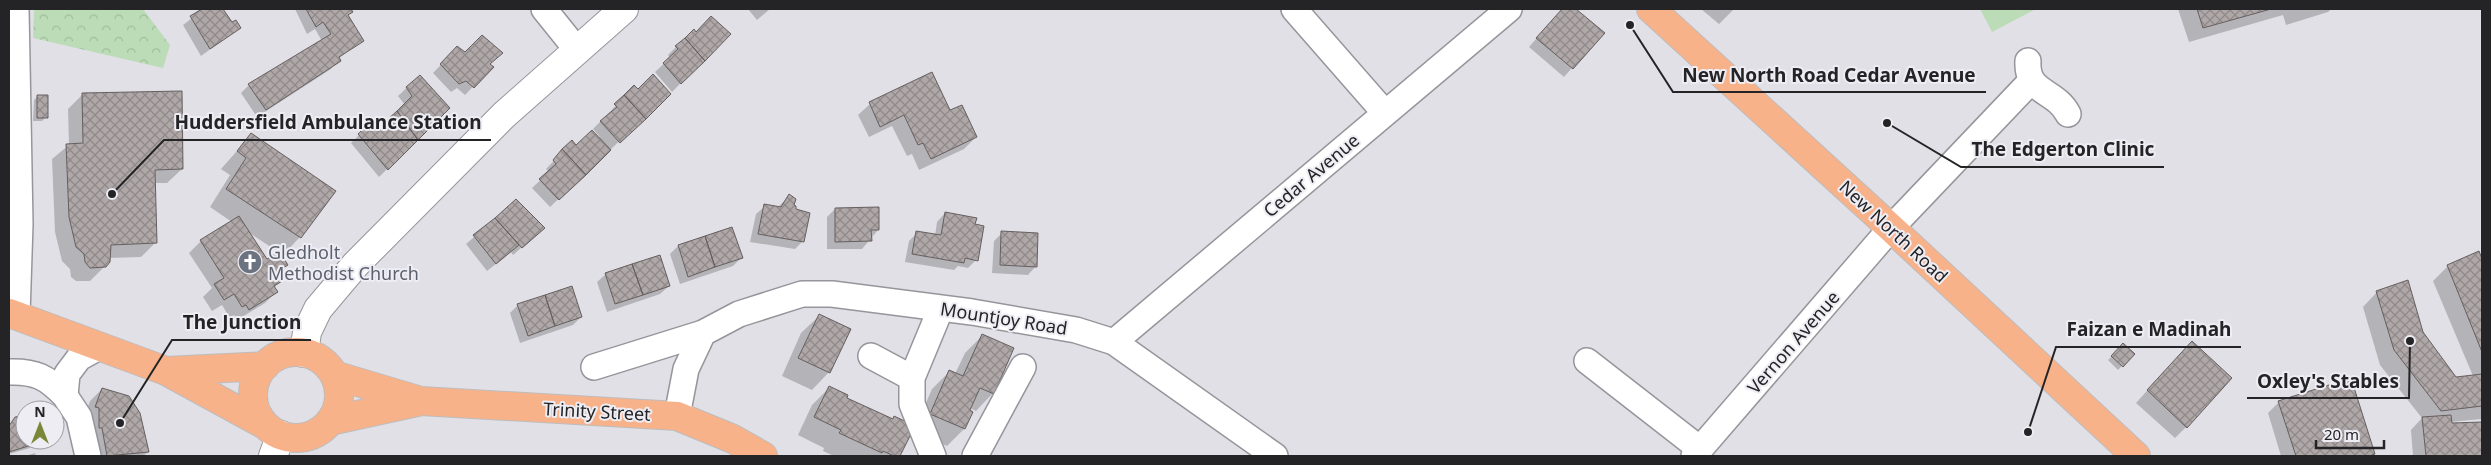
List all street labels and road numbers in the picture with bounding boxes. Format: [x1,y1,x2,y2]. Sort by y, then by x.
street label: Cedar Avenue [1258,128,1364,222]
street label: New North Road [1835,175,1953,287]
street label: Vernon Avenue [1742,285,1844,399]
street label: Mountjoy Road [939,296,1069,340]
street label: Trinity Street [543,396,652,426]

